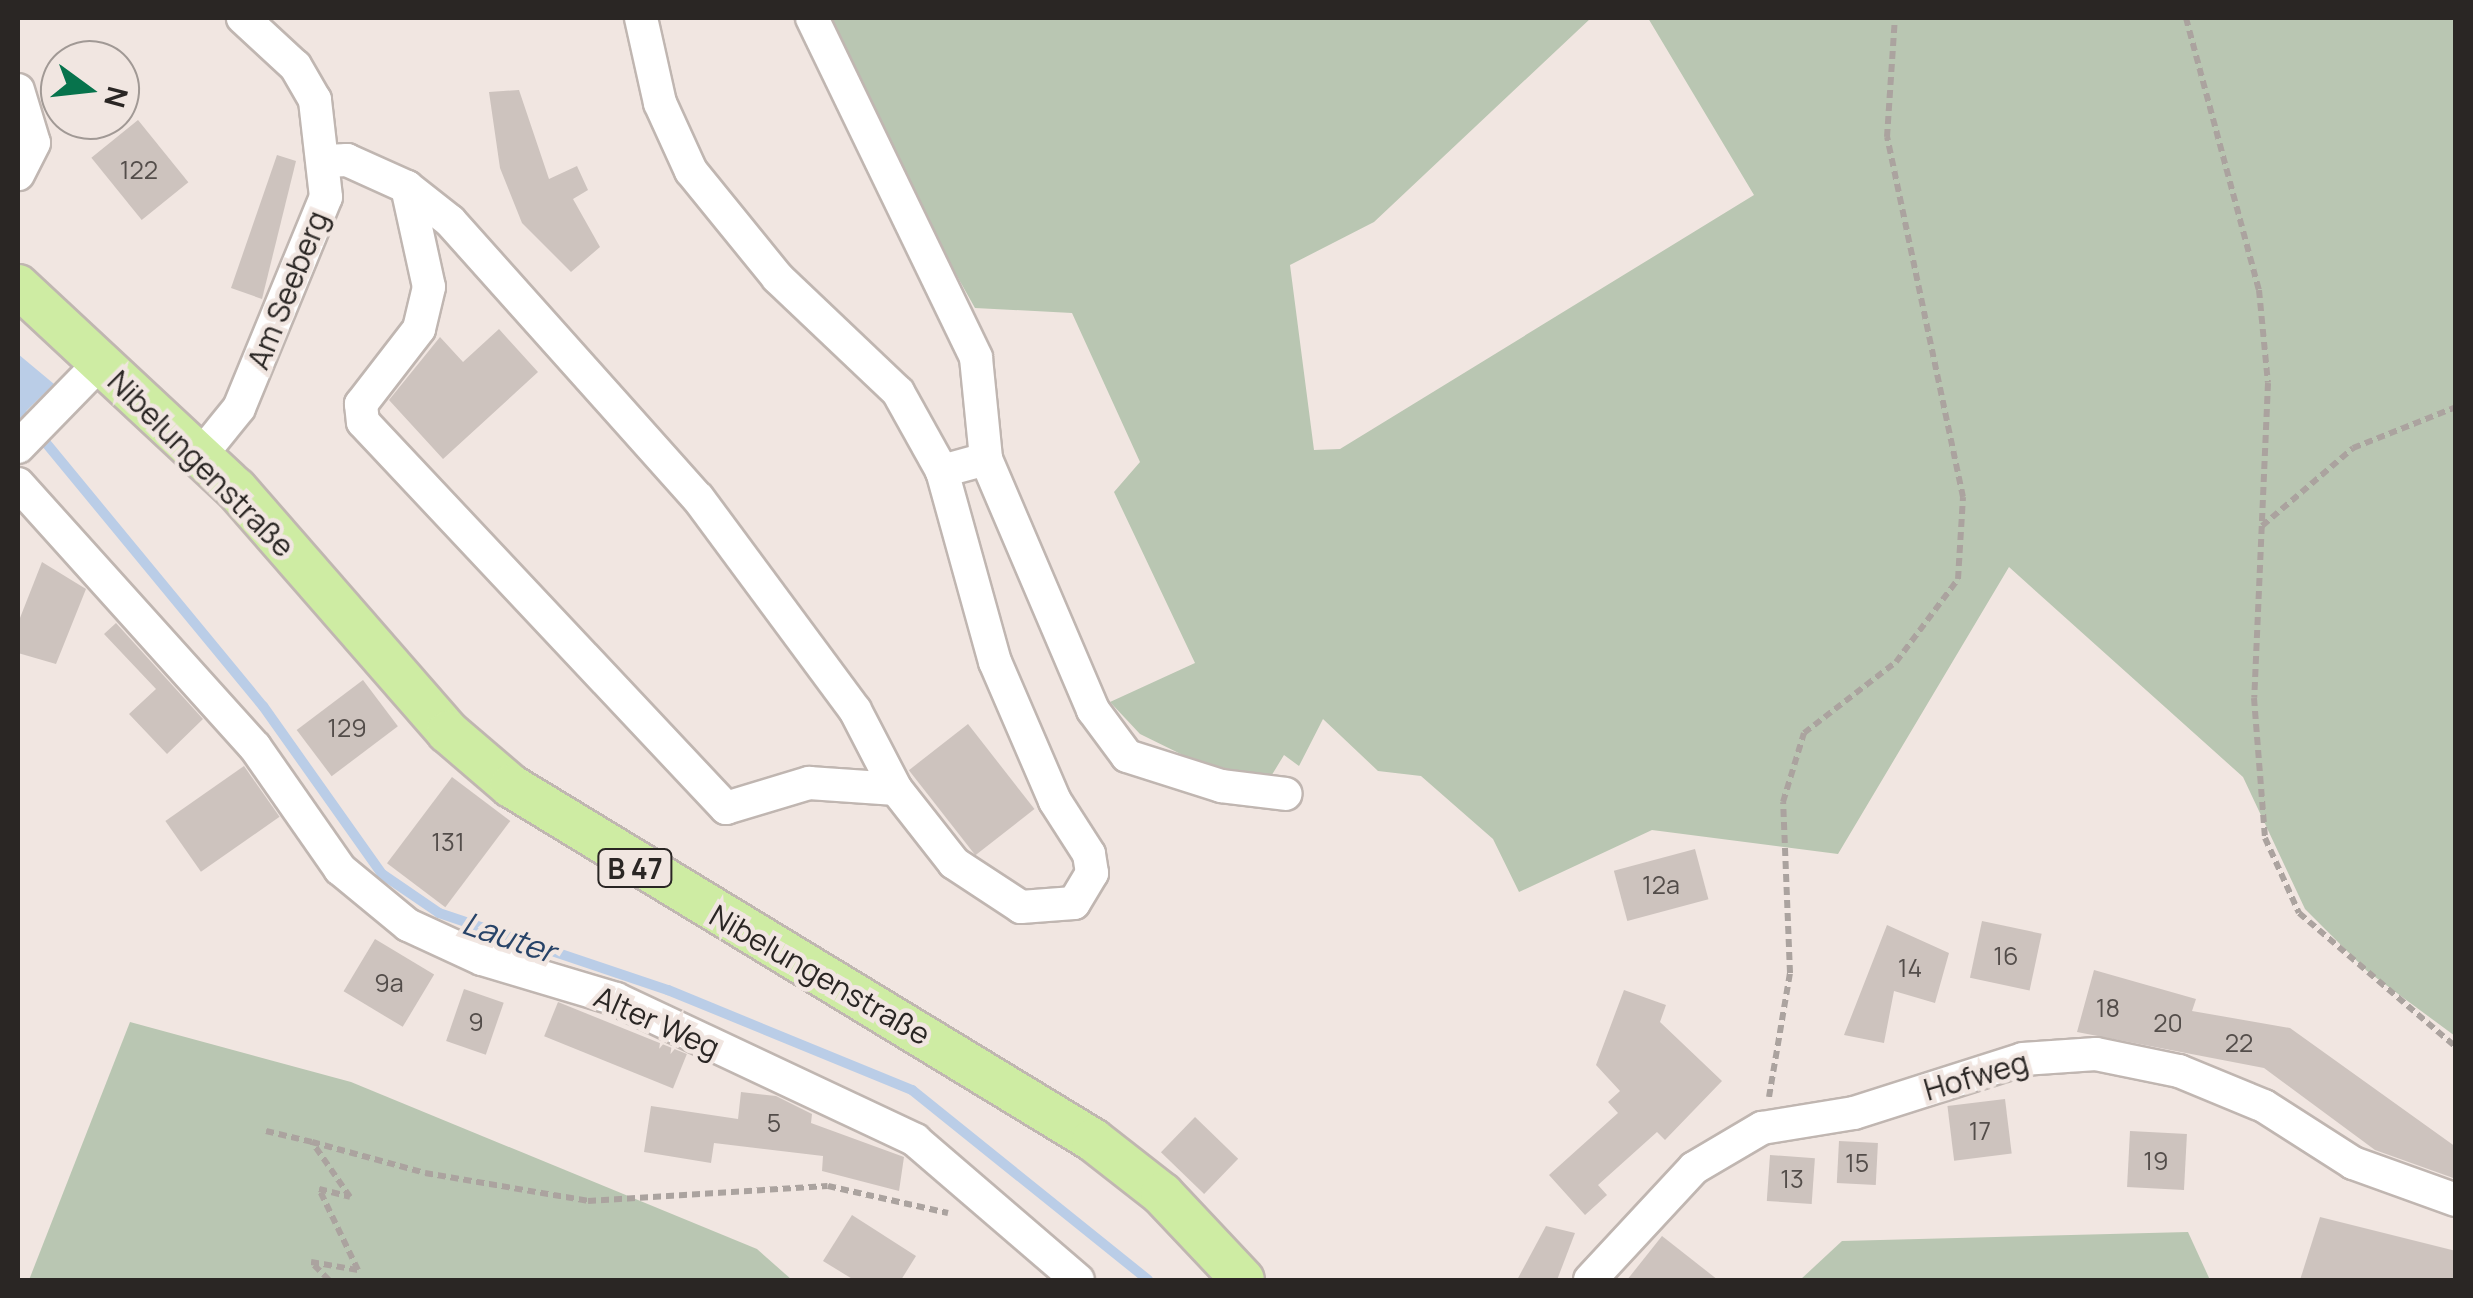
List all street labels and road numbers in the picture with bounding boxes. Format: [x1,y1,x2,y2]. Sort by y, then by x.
street label: Am Seeberg [240,206,336,374]
street label: Nibelungenstraße [100,363,302,565]
road number: B 47 [595,845,675,891]
street label: Nibelungenstraße [703,897,937,1053]
street label: Alter Weg [589,978,725,1066]
street label: Hofweg [1920,1044,2032,1108]

